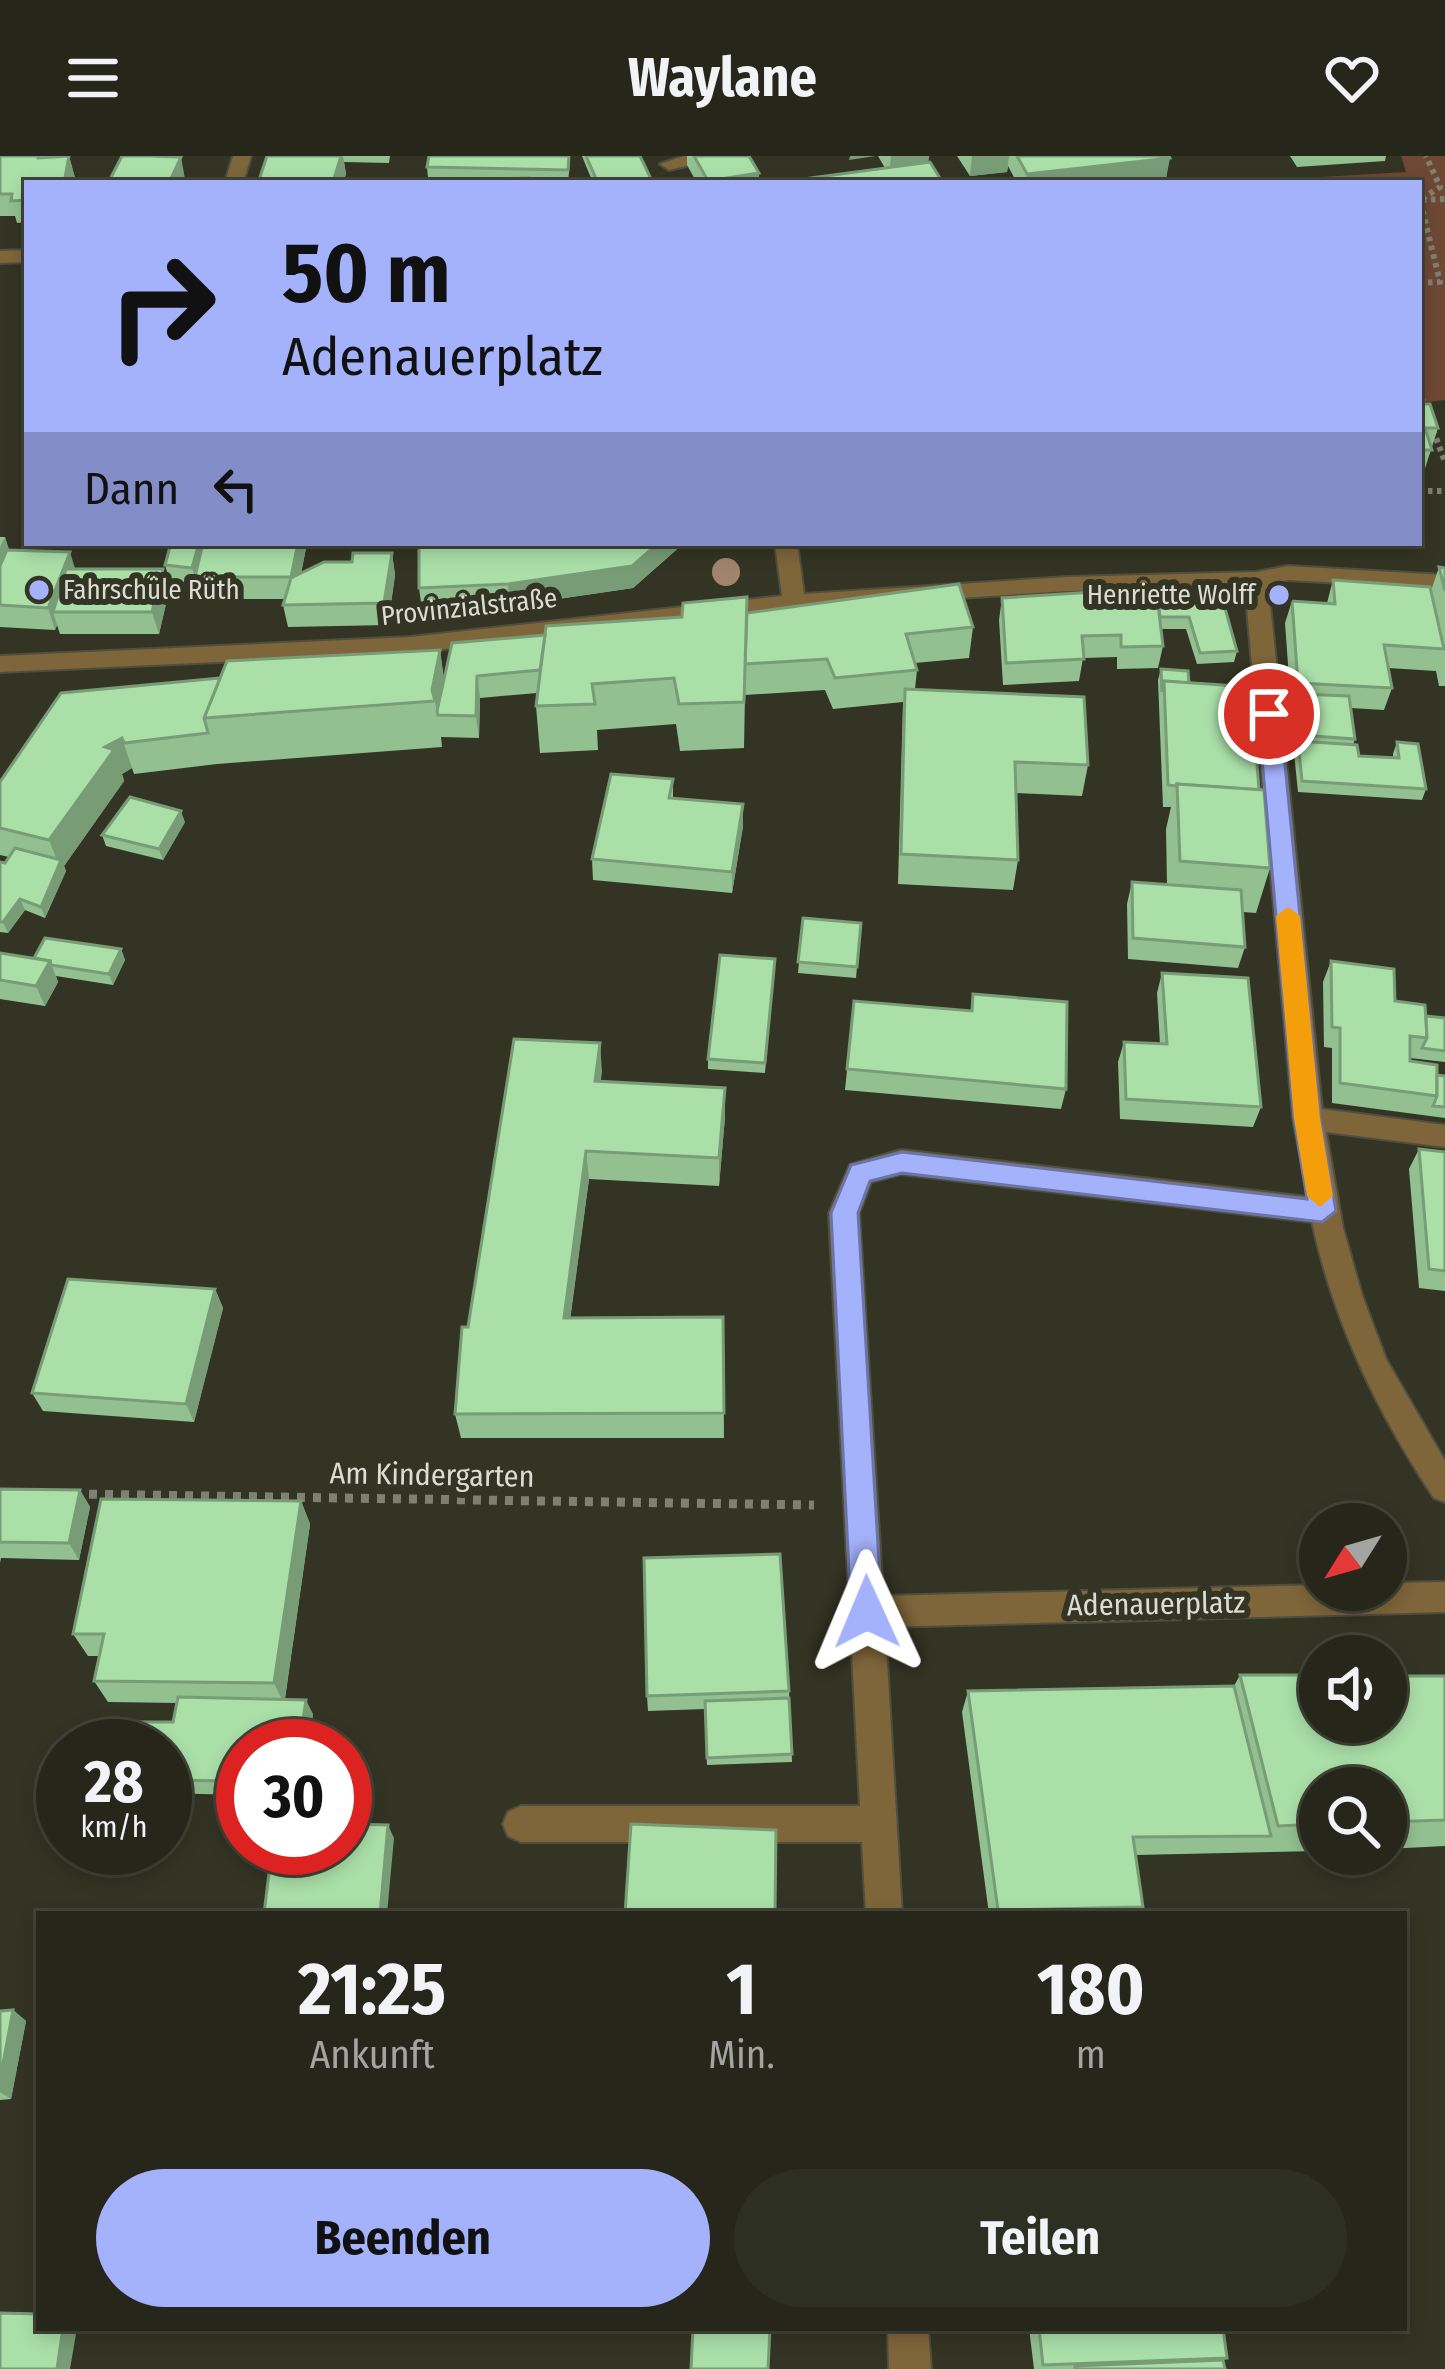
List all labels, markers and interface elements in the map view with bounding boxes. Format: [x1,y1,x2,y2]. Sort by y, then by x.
icon: menu [60,45,126,111]
icon: heart [1319,45,1385,111]
text: Waylane [628,46,817,110]
text: 50 m [282,223,451,324]
icon: right [84,228,240,384]
text: Adenauerplatz [282,325,603,389]
icon: left [203,456,269,522]
text: Dann [84,462,179,516]
place label: Fahrschüle Rüth [63,574,240,606]
marker: Fahrschüle Rüth [26,577,52,603]
place label: Henriette Wolff [1087,579,1257,611]
street label: Provinzialstraße [379,582,559,632]
marker: Henriette Wolff [1266,582,1292,608]
pin [1218,663,1320,765]
icon: arrive [1236,681,1302,747]
street label: Am Kindergarten [329,1455,535,1495]
north arrow [1299,1503,1407,1611]
map controls [1299,1503,1407,1875]
position arrow [804,1549,930,1675]
street label: Adenauerplatz [1067,1584,1246,1624]
button: sound [1299,1635,1407,1743]
speed limit sign: 30 [216,1719,372,1875]
text: 28 [84,1746,144,1818]
button: search [1299,1767,1407,1875]
text: km/h [81,1809,147,1845]
text: 21:25 [298,1947,446,2033]
text: 1 [726,1947,757,2033]
text: 180 [1037,1947,1145,2033]
text: Ankunft [310,2032,434,2078]
text: Min. [708,2032,775,2078]
text: m [1076,2032,1106,2078]
button: Beenden [96,2169,710,2307]
button: Teilen [734,2169,1347,2307]

